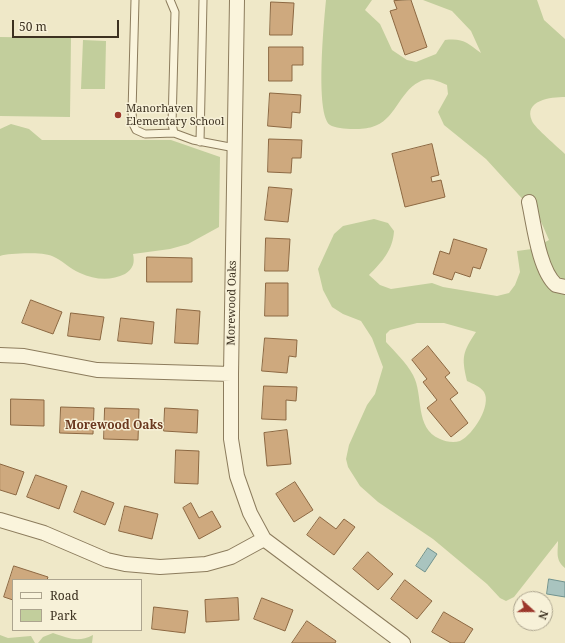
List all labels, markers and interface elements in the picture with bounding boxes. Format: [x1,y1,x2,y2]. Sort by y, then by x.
scale bar [14,12,121,38]
text: 50 m [19,18,47,35]
place label: Manorhaven Elementary School [126,102,224,128]
marker: Manorhaven Elementary School [113,110,123,120]
street label: Morewood Oaks [225,260,239,346]
district label: Morewood Oaks [65,419,163,433]
legend [12,579,142,631]
text: Road [50,587,79,604]
north arrow [513,591,553,631]
text: Park [50,607,77,624]
text: N [535,608,552,622]

